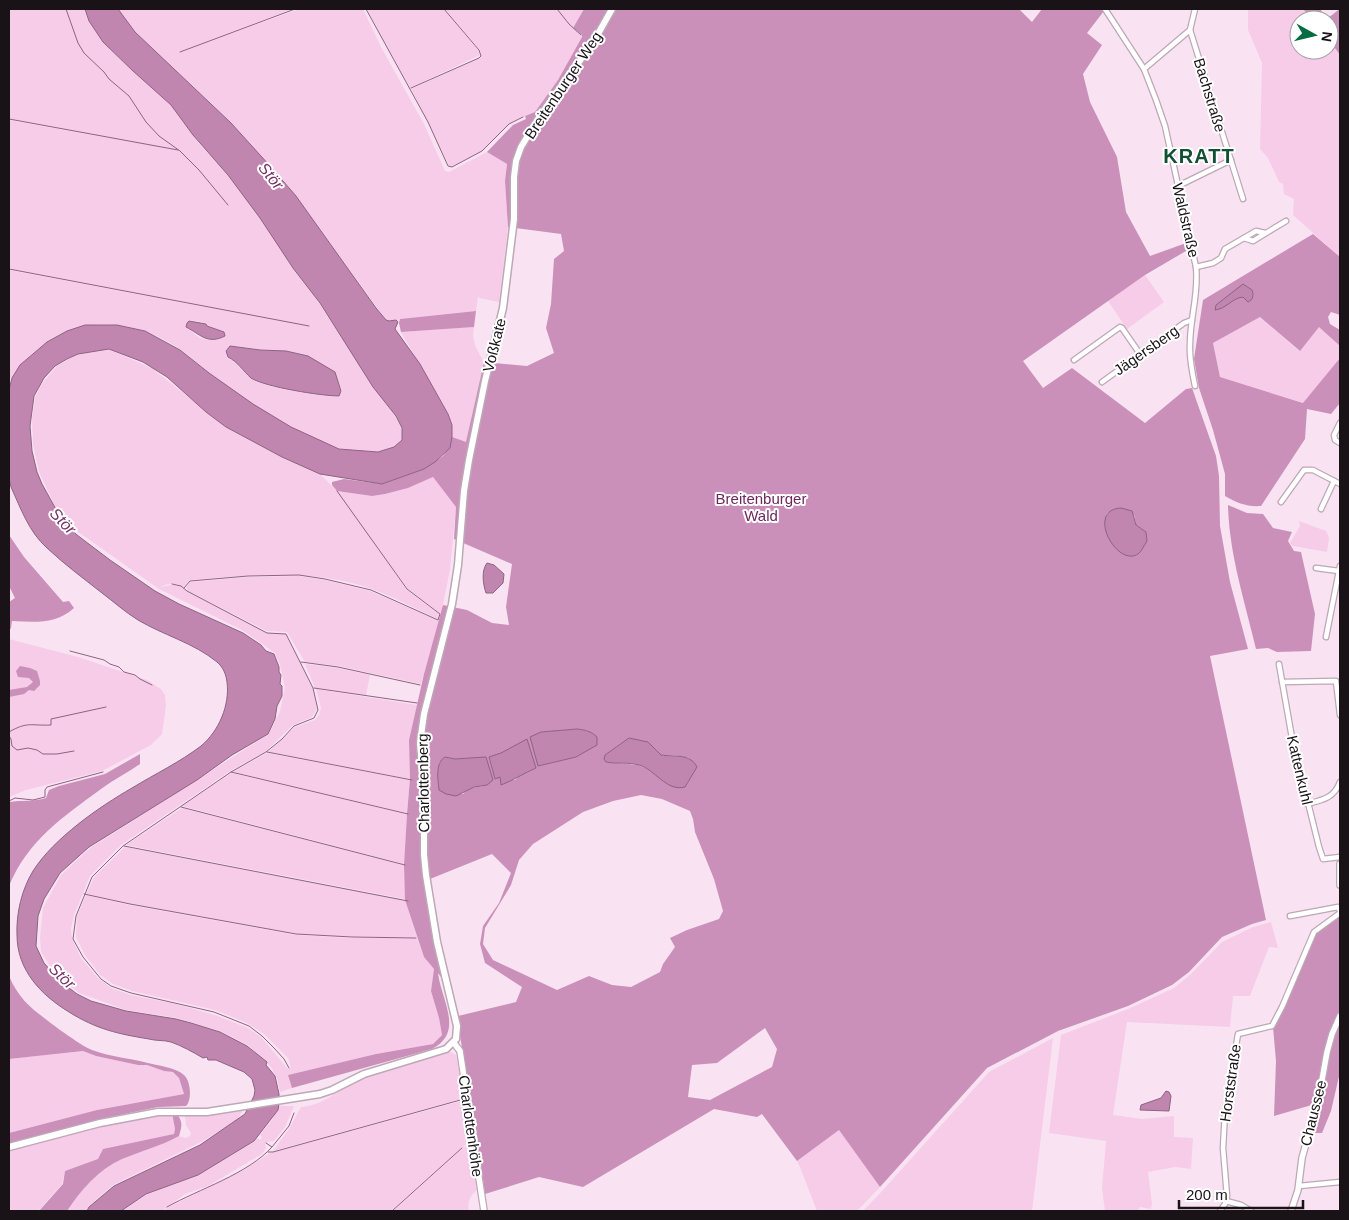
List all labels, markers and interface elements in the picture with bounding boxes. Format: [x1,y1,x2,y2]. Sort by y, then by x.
north arrow [1289,10,1339,60]
street label: Breitenburger Weg [521,28,605,142]
text: N [1318,31,1336,43]
street label: Bachstraße [1191,56,1229,134]
district label: KRATT [1163,145,1235,167]
water label: Stör [255,159,287,193]
street label: Waldstraße [1169,181,1203,259]
street label: Voßkate [479,316,509,374]
street label: Jägersberg [1110,322,1182,378]
park label: Breitenburger Wald [716,490,806,524]
water label: Stör [47,505,80,538]
street label: Charlottenberg [414,733,432,833]
street label: Kattenkuhl [1284,734,1316,806]
water label: Stör [46,960,79,993]
street label: Horststraße [1216,1043,1244,1123]
street label: Charlottenhöhe [455,1074,487,1178]
street label: Chaussee [1297,1078,1329,1148]
scale bar [1179,1178,1303,1210]
text: 200 m [1186,1186,1228,1203]

